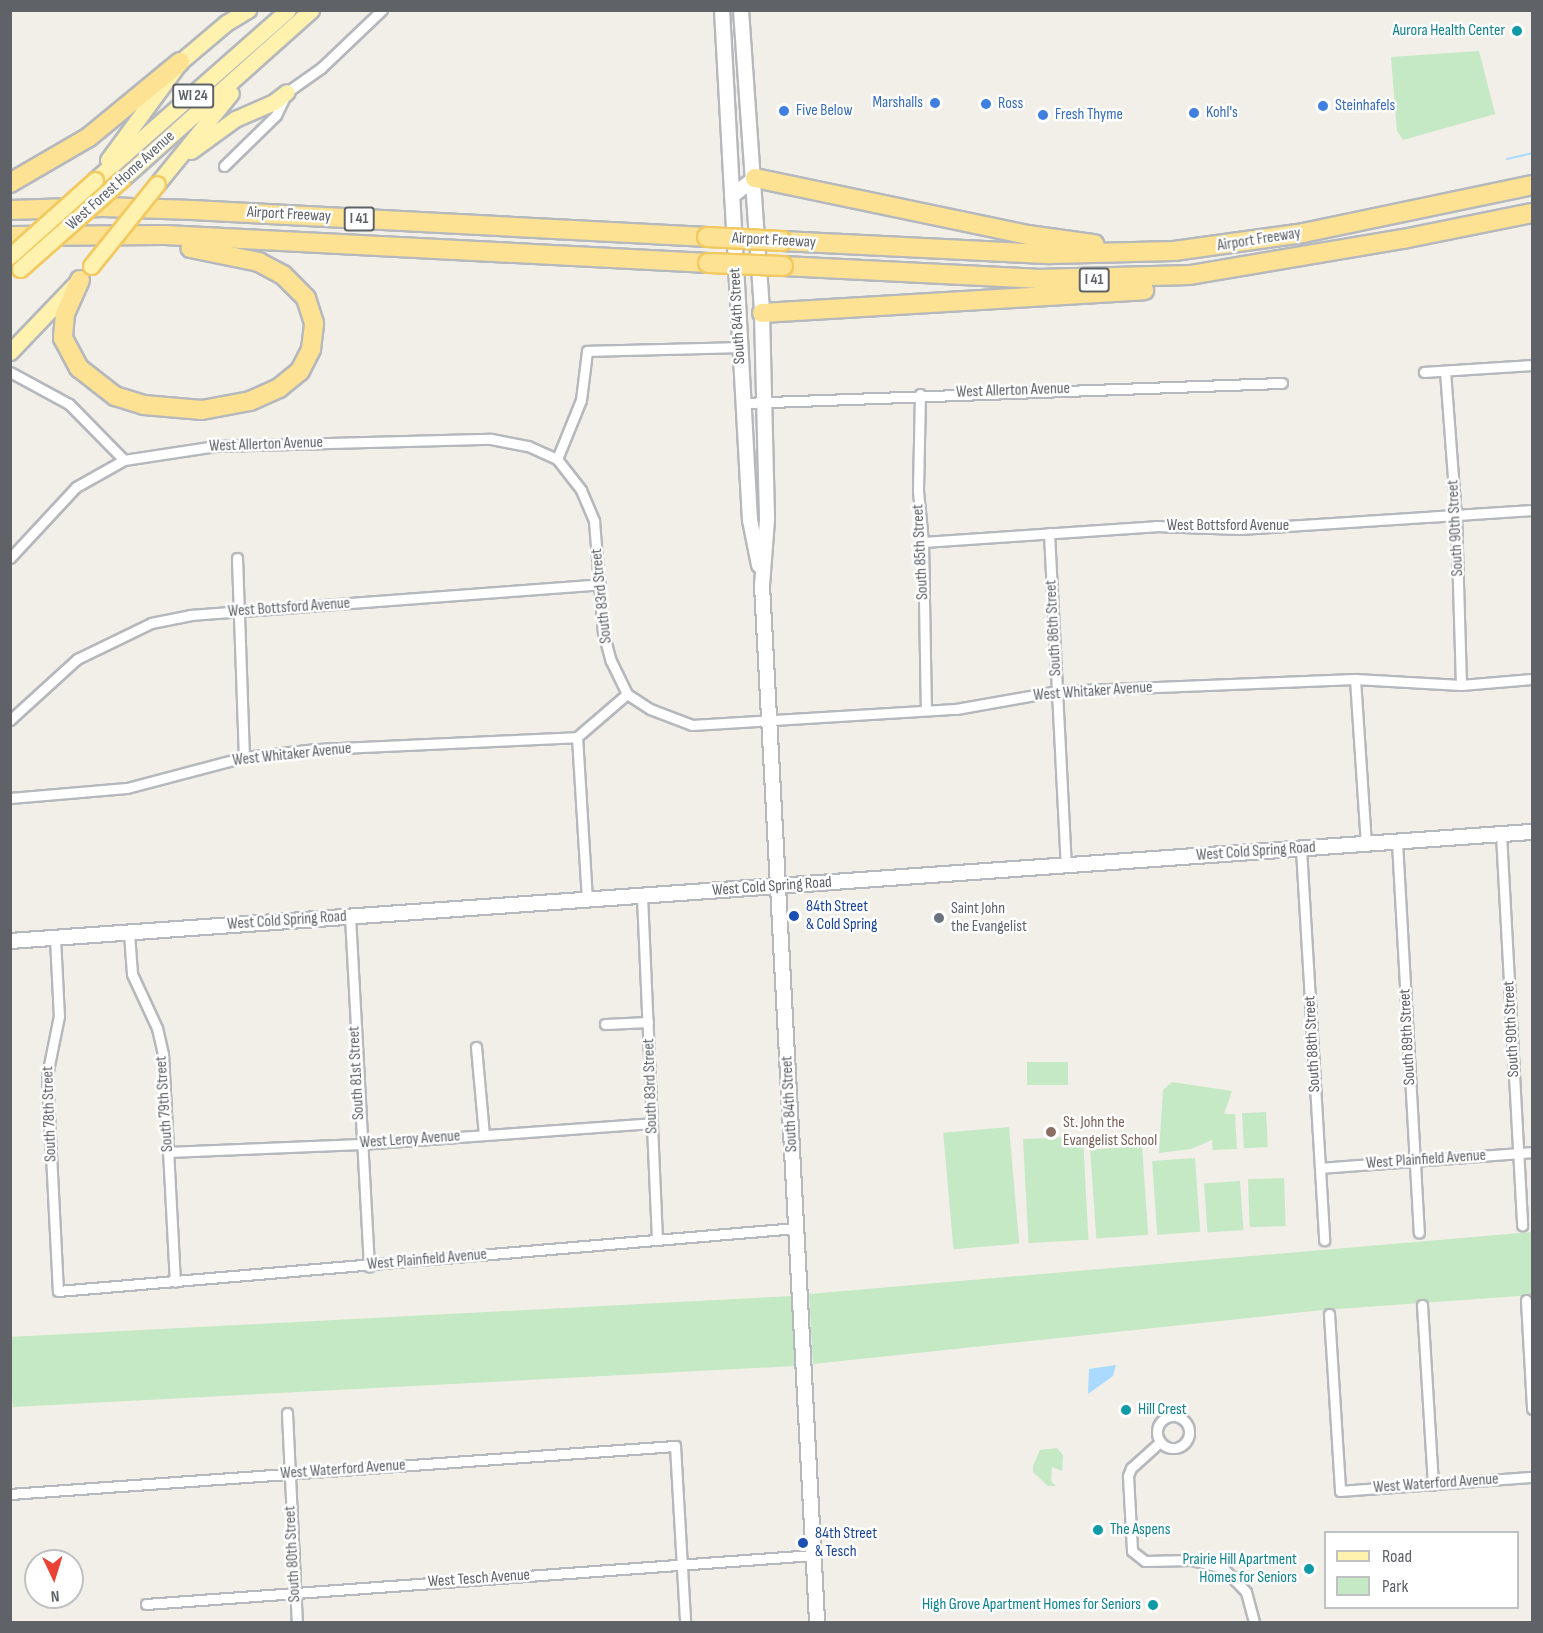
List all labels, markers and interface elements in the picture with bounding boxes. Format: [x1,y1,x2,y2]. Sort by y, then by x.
place label: Aurora Health Center [1393,21,1505,41]
marker: Aurora Health Center [1510,24,1524,38]
road number: WI 24 [172,84,214,108]
place label: Marshalls [873,93,923,113]
place label: Ross [998,94,1023,114]
marker: Marshalls [928,96,942,110]
place label: Steinhafels [1335,96,1395,116]
marker: Ross [979,97,993,111]
marker: Steinhafels [1316,99,1330,113]
place label: Five Below [796,101,852,121]
place label: Kohl's [1206,103,1238,123]
marker: Five Below [777,104,791,118]
place label: Fresh Thyme [1055,105,1123,125]
marker: Kohl's [1187,106,1201,120]
marker: Fresh Thyme [1036,108,1050,122]
street label: West Forest Home Avenue [63,127,179,235]
street label: Airport Freeway [247,203,331,227]
road number: I 41 [342,207,376,231]
street label: Airport Freeway [1216,224,1302,256]
street label: Airport Freeway [732,229,816,253]
street label: South 84th Street [726,267,750,365]
road number: I 41 [1078,268,1110,292]
street label: West Allerton Avenue [956,379,1070,403]
street label: West Allerton Avenue [209,433,323,457]
street label: South 90th Street [1444,479,1468,577]
street label: South 85th Street [909,504,933,600]
street label: West Bottsford Avenue [1167,516,1289,536]
street label: South 83rd Street [587,548,617,644]
street label: South 86th Street [1042,579,1066,677]
street label: West Bottsford Avenue [227,594,351,622]
street label: West Whitaker Avenue [1033,678,1153,706]
street label: West Whitaker Avenue [232,739,352,771]
street label: West Cold Spring Road [1196,838,1316,866]
street label: West Cold Spring Road [712,873,832,901]
place label: 84th Street & Cold Spring [806,897,877,935]
place label: Saint John the Evangelist [951,899,1027,937]
street label: West Cold Spring Road [227,907,347,935]
marker: 84th Street & Cold Spring [787,909,801,923]
marker: Saint John the Evangelist [932,911,946,925]
street label: South 90th Street [1500,980,1524,1078]
street label: South 89th Street [1396,988,1420,1086]
street label: South 88th Street [1301,995,1325,1093]
street label: South 81st Street [345,1026,369,1120]
street label: South 83rd Street [640,1038,662,1134]
street label: South 79th Street [152,1055,178,1153]
street label: South 84th Street [778,1055,802,1153]
street label: South 78th Street [39,1066,61,1162]
place label: St. John the Evangelist School [1063,1113,1157,1151]
marker: St. John the Evangelist School [1044,1125,1058,1139]
street label: West Leroy Avenue [359,1127,461,1153]
street label: West Plainfield Avenue [1365,1146,1487,1174]
street label: West Plainfield Avenue [366,1245,488,1275]
place label: Hill Crest [1138,1400,1187,1420]
marker: Hill Crest [1119,1403,1133,1417]
street label: West Waterford Avenue [280,1456,406,1484]
street label: West Waterford Avenue [1373,1470,1499,1498]
street label: South 80th Street [281,1505,305,1603]
place label: The Aspens [1110,1520,1170,1540]
marker: The Aspens [1091,1523,1105,1537]
place label: 84th Street & Tesch [815,1524,877,1562]
legend [1324,1531,1519,1609]
marker: 84th Street & Tesch [796,1536,810,1550]
text: Road [1382,1546,1412,1567]
north arrow [24,1549,84,1609]
place label: Prairie Hill Apartment Homes for Seniors [1183,1550,1297,1588]
marker: Prairie Hill Apartment Homes for Seniors [1302,1562,1316,1576]
street label: West Tesch Avenue [427,1566,531,1592]
text: Park [1382,1576,1408,1597]
text: N [50,1586,60,1605]
place label: High Grove Apartment Homes for Seniors [922,1595,1141,1615]
marker: High Grove Apartment Homes for Seniors [1146,1598,1160,1612]

